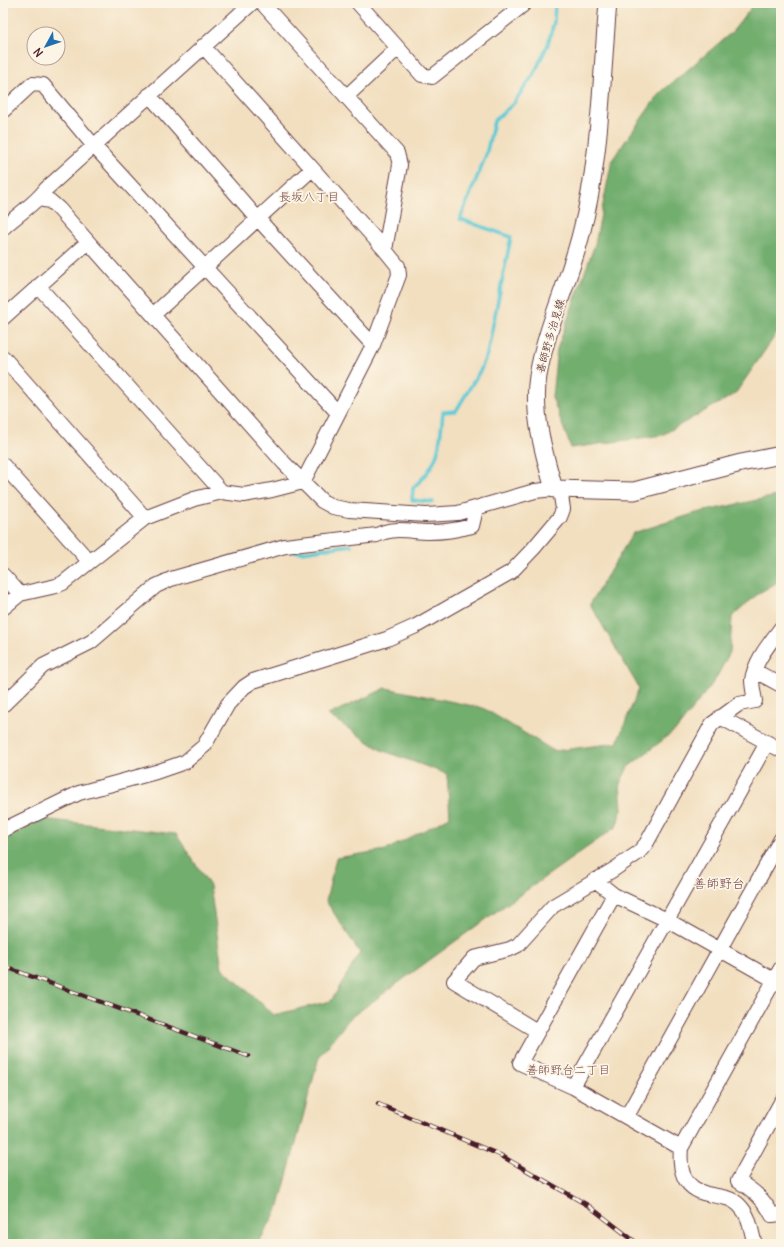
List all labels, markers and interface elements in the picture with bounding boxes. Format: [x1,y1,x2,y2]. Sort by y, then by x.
north arrow [26,26,66,66]
text: N [31,45,46,60]
district label: 長坂八丁目 [279,189,339,204]
street label: 善師野多治見線 [533,297,567,375]
district label: 善師野台 [693,875,745,892]
district label: 善師野台二丁目 [526,1062,610,1077]

